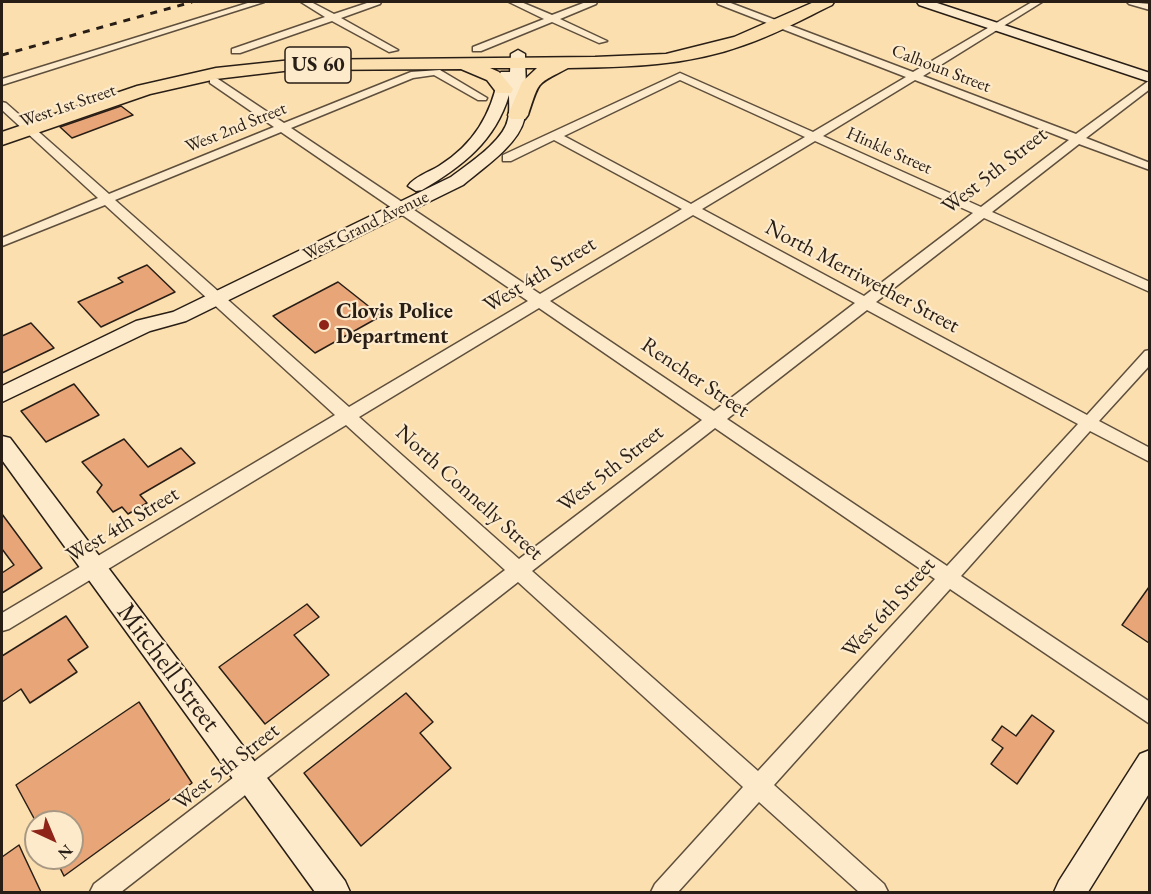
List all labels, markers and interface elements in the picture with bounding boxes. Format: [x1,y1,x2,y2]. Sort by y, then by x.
street label: Calhoun Street [888,40,994,98]
road number: US 60 [285,47,351,83]
street label: West 1st Street [17,80,119,132]
street label: West 2nd Street [182,98,290,158]
street label: West 5th Street [937,122,1053,220]
street label: Hinkle Street [843,123,935,179]
street label: West Grand Avenue [300,186,432,266]
street label: North Merriwether Street [760,215,964,339]
street label: West 4th Street [479,231,601,319]
place label: Clovis Police Department [336,299,453,350]
marker: Clovis Police Department [317,318,331,332]
street label: Rencher Street [636,332,754,424]
street label: North Connelly Street [390,420,548,566]
street label: West 5th Street [553,420,669,518]
street label: West 4th Street [62,481,184,569]
street label: West 6th Street [837,552,941,664]
street label: Mitchell Street [109,597,227,739]
street label: West 5th Street [169,718,285,816]
north arrow [24,810,84,870]
text: N [54,840,77,864]

